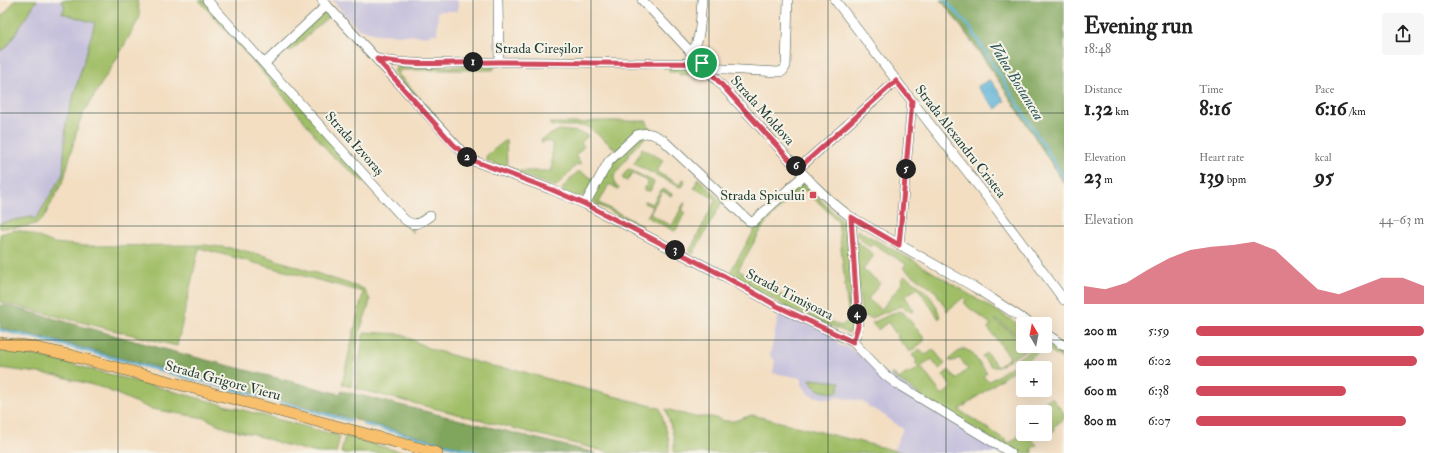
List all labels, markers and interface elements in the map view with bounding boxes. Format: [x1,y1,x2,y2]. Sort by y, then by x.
text: Evening run [1084,12,1193,40]
button: share [1382,13,1424,55]
water label: Valea Bostancea [985,39,1048,124]
street label: Strada Cireșilor [495,40,584,57]
text: 18:48 [1084,41,1111,57]
pin [685,46,719,80]
pin: 1 [463,52,483,72]
icon: arrive [691,52,713,74]
text: 1 [471,55,475,68]
street label: Strada Moldova [727,72,798,149]
street label: Strada Alexandru Cristea [911,81,1010,201]
text: Distance [1084,83,1122,96]
text: Time [1199,83,1223,96]
text: Pace [1315,83,1334,96]
text: 1.32 [1084,96,1113,121]
text: 8:16 [1199,96,1231,121]
text: 6:16 [1315,96,1347,121]
text: km [1113,105,1129,118]
text: /km [1347,105,1366,118]
street label: Strada Izvoraș [322,108,388,179]
pin: 2 [457,147,477,167]
text: 2 [464,150,470,163]
text: Elevation [1084,151,1126,164]
text: Heart rate [1199,151,1244,164]
text: kcal [1315,151,1332,164]
pin: 6 [786,156,806,176]
text: 6 [793,159,799,172]
pin: 5 [896,159,916,179]
text: 5 [904,162,908,175]
text: 23 [1084,164,1102,189]
text: 139 [1199,164,1224,189]
text: 95 [1315,164,1334,189]
text: m [1102,173,1113,186]
text: bpm [1224,173,1246,186]
place label: Strada Spicului [720,187,805,205]
marker: Strada Spicului [808,190,818,200]
text: Elevation [1084,212,1134,228]
text: 44–63 m [1379,212,1424,228]
pin: 3 [665,240,685,260]
text: 3 [673,243,677,256]
street label: Strada Timișoara [743,265,836,324]
pin: 4 [847,304,867,324]
text: 4 [854,307,860,320]
north arrow [1016,317,1052,353]
map controls [1016,317,1052,441]
text: 200 m [1084,323,1117,339]
text: 5:59 [1148,323,1169,339]
text: 400 m [1084,353,1117,369]
text: 6:02 [1148,353,1171,369]
street label: Strada Grigore Vieru [163,357,283,404]
button: + [1016,361,1052,397]
text: 600 m [1084,383,1117,399]
text: 6:38 [1148,383,1169,399]
button: − [1016,405,1052,441]
text: 800 m [1084,413,1116,429]
text: 6:07 [1148,413,1170,429]

